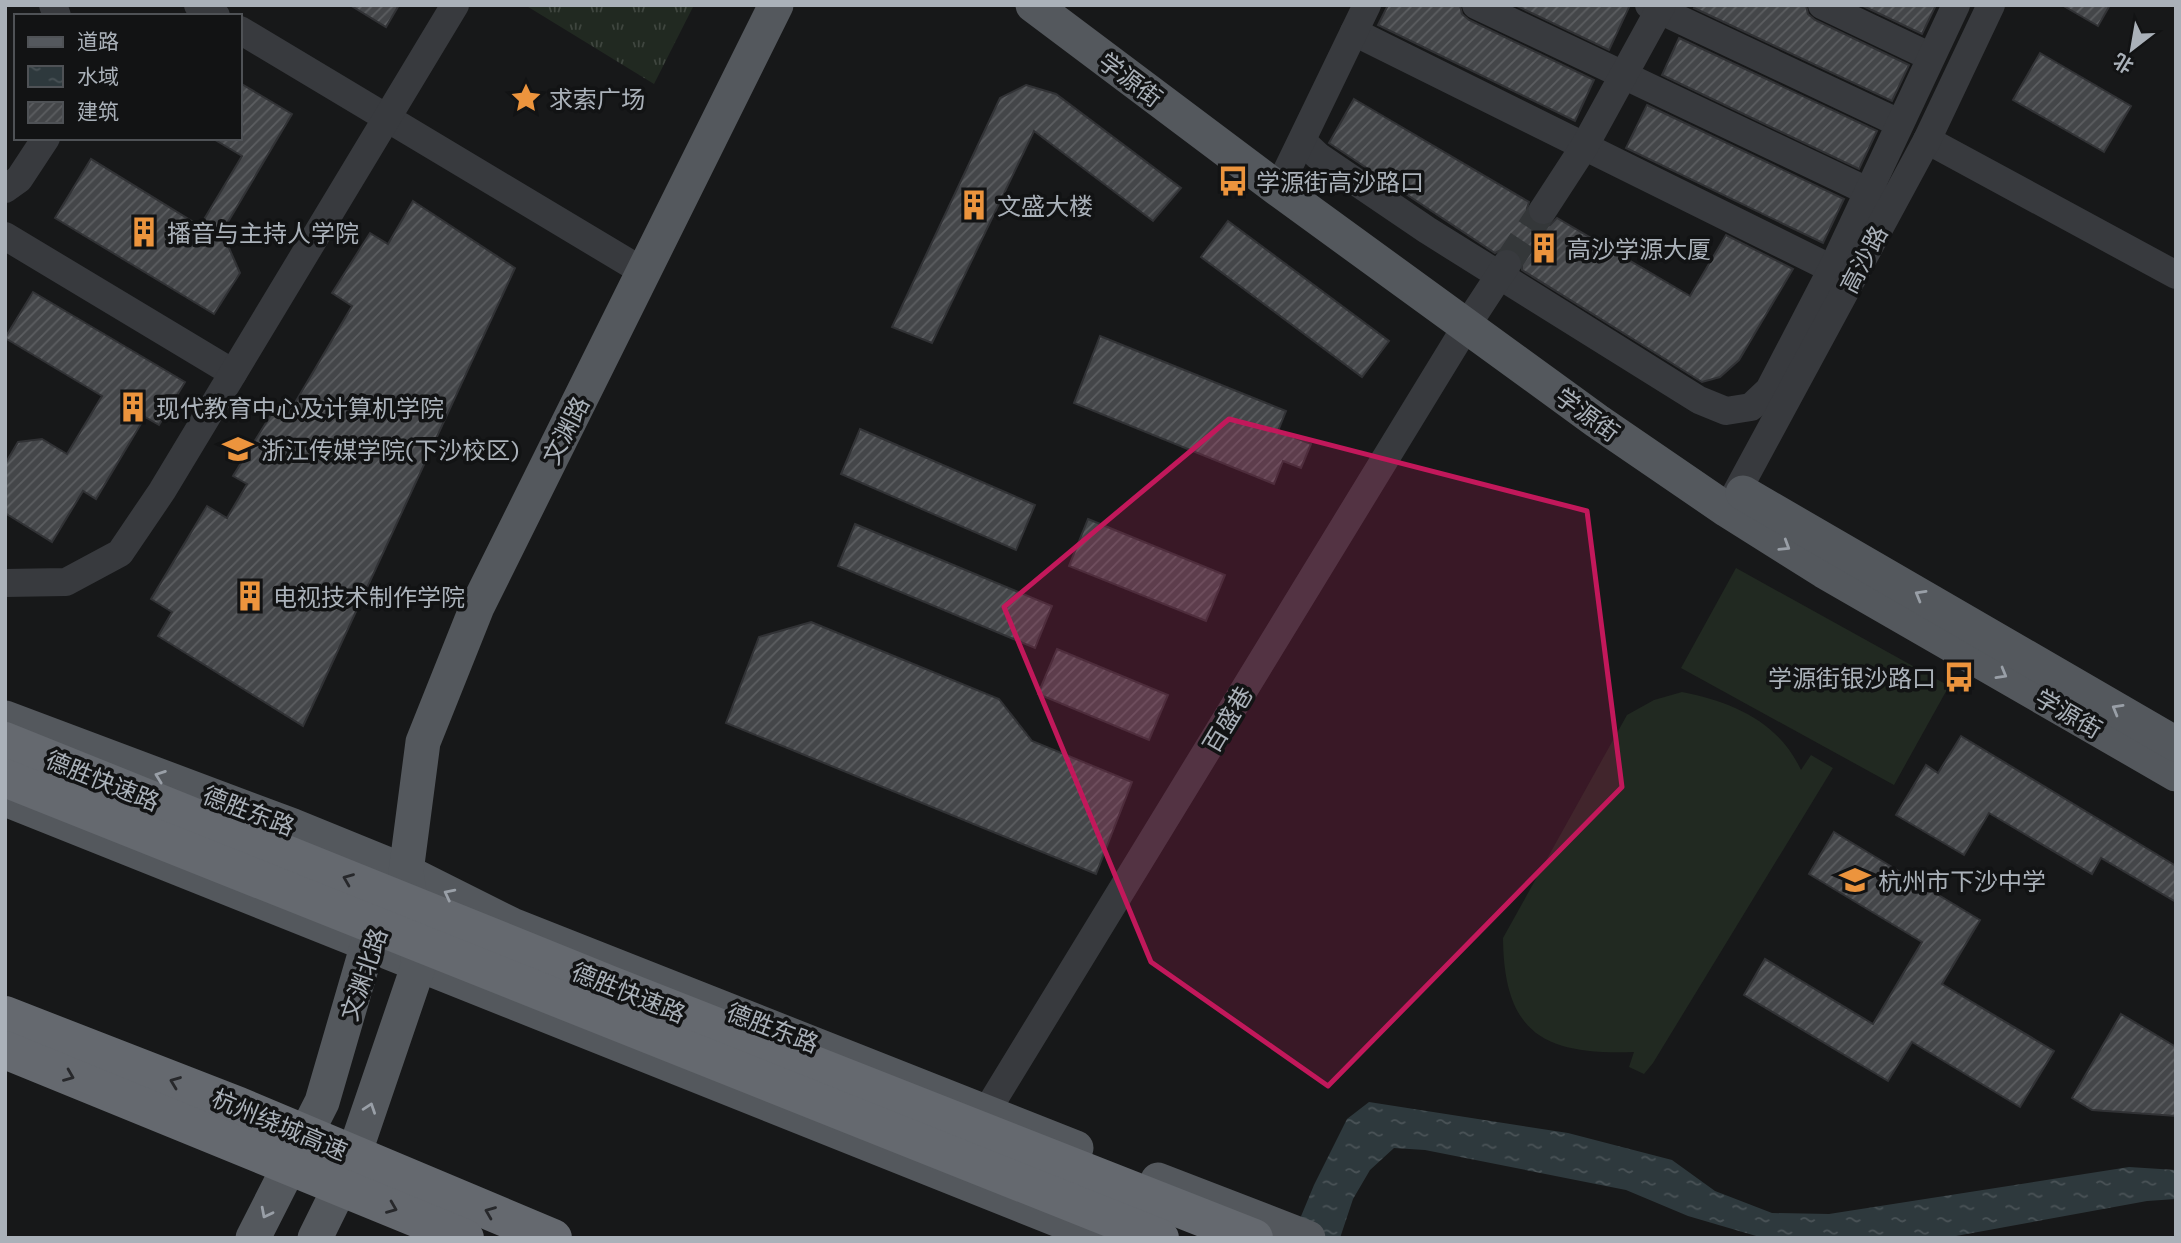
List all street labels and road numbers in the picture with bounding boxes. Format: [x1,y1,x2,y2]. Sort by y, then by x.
street label: 学源街 [1094,46,1168,112]
street label: 高沙路 [1833,220,1893,298]
street label: 学源街 [1550,381,1626,447]
street label: 文渊路 [536,391,594,469]
street label: 百盛巷 [1196,681,1258,757]
street label: 学源街 [2031,682,2107,744]
street label: 德胜快速路 [42,744,164,816]
street label: 德胜东路 [199,779,299,841]
street label: 文渊北路 [334,924,392,1024]
street label: 德胜快速路 [568,956,690,1028]
street label: 德胜东路 [723,996,823,1058]
street label: 杭州绕城高速 [208,1083,352,1165]

